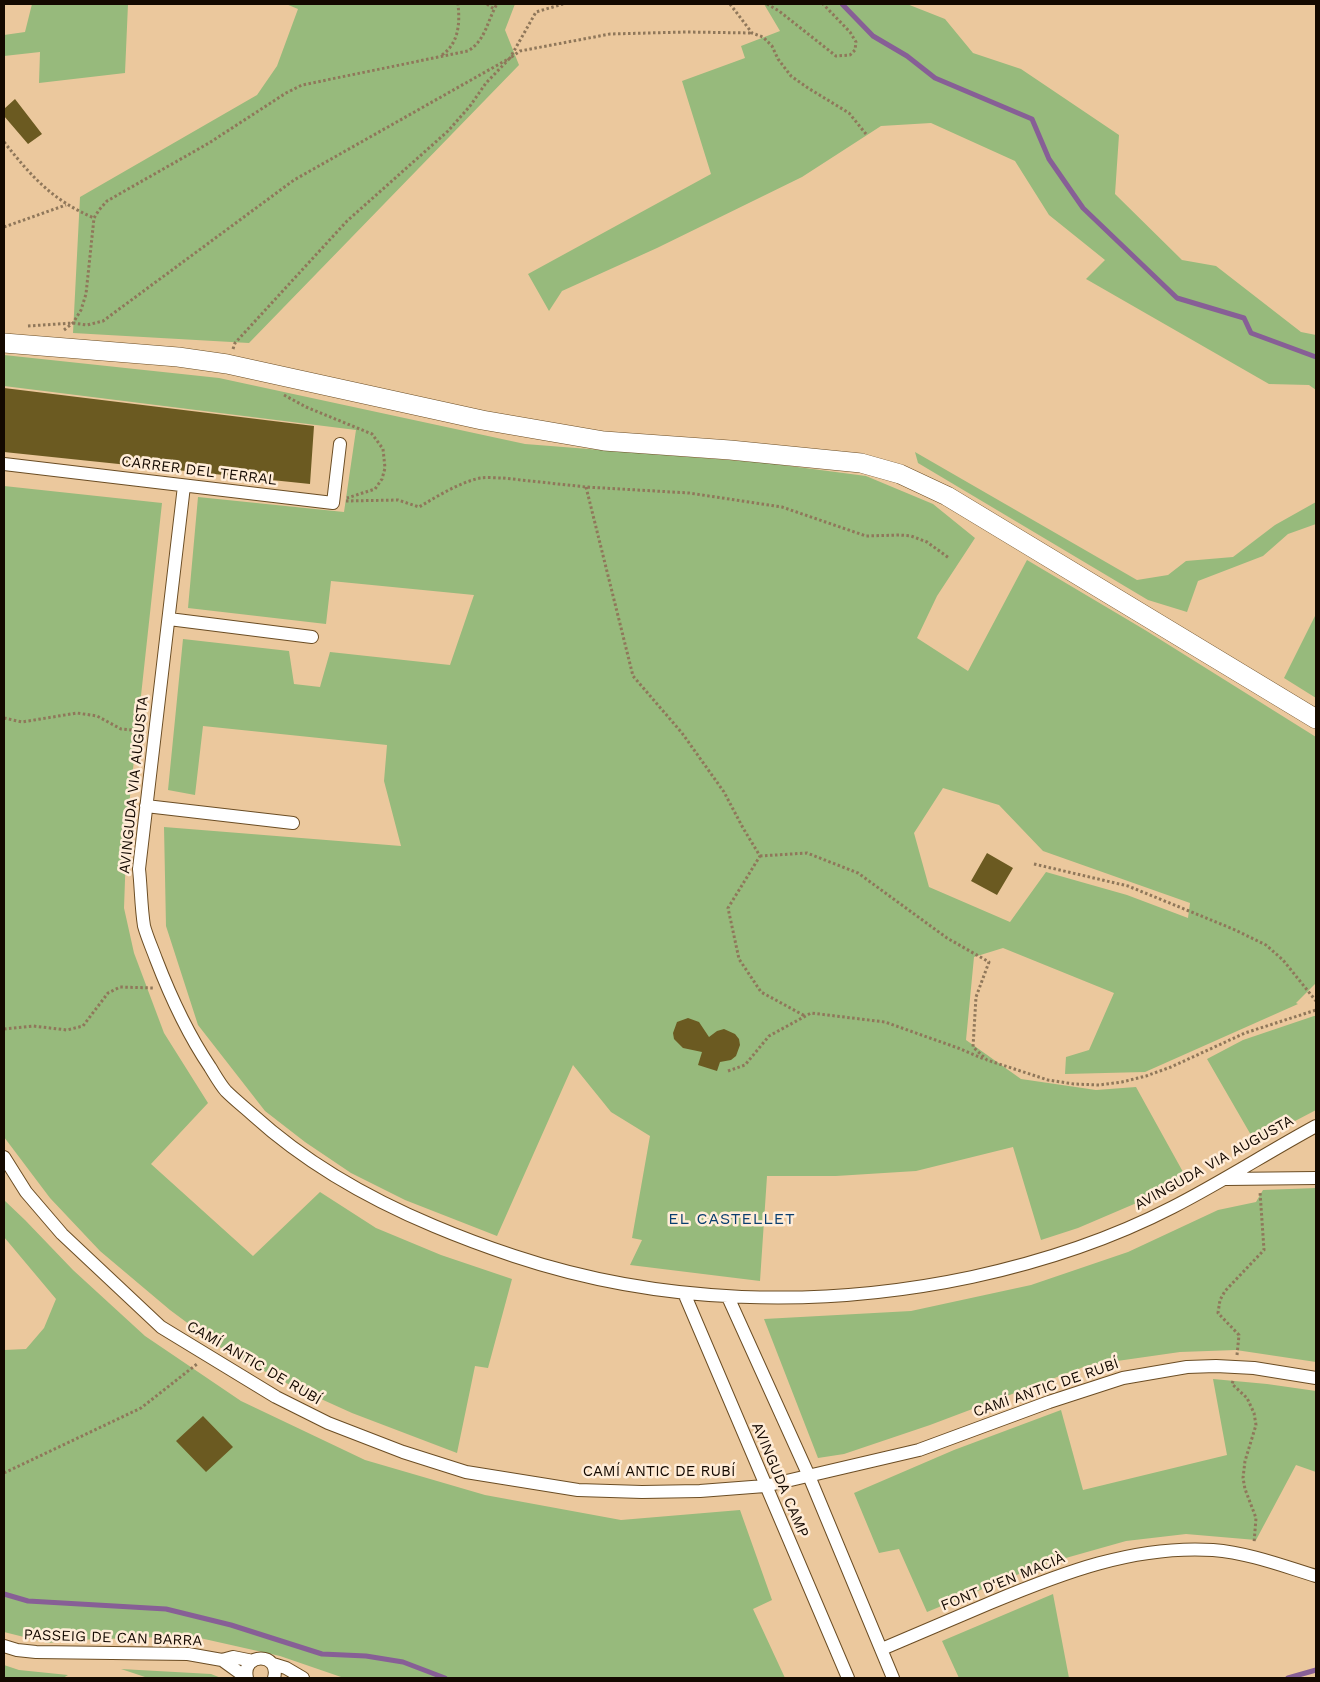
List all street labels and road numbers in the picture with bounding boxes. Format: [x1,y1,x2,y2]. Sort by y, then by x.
street label: CARRER DEL TERRAL [120,453,278,489]
street label: AVINGUDA VIA AUGUSTA [116,695,152,875]
street label: AVINGUDA VIA AUGUSTA [1131,1112,1297,1214]
street label: CAMÍ ANTIC DE RUBÍ [183,1317,325,1409]
street label: CAMÍ ANTIC DE RUBÍ [971,1355,1121,1421]
street label: AVINGUDA CAMP [748,1420,812,1540]
street label: CAMÍ ANTIC DE RUBÍ [583,1463,735,1481]
street label: FONT D'EN MACIÀ [938,1549,1068,1615]
street label: PASSEIG DE CAN BARRA [23,1626,203,1650]

